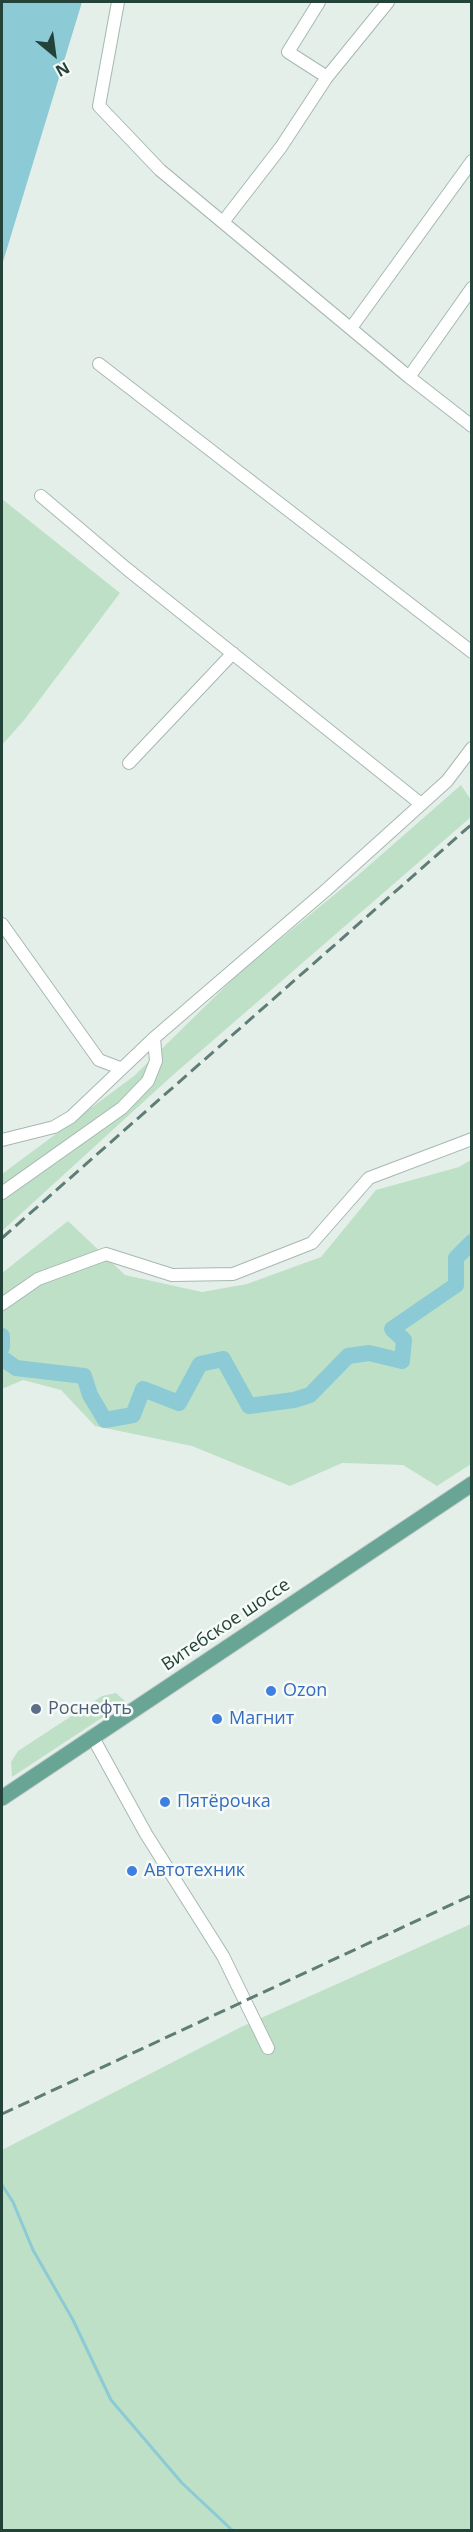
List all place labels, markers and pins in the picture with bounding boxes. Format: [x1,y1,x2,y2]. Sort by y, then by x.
place label: Ozon [283,1680,327,1702]
marker: Ozon [264,1684,278,1698]
place label: Роснефть [48,1698,132,1720]
marker: Роснефть [29,1702,43,1716]
place label: Магнит [229,1708,294,1730]
marker: Магнит [210,1712,224,1726]
place label: Пятёрочка [177,1791,271,1813]
marker: Пятёрочка [158,1795,172,1809]
place label: Автотехник [144,1860,245,1882]
marker: Автотехник [125,1864,139,1878]

